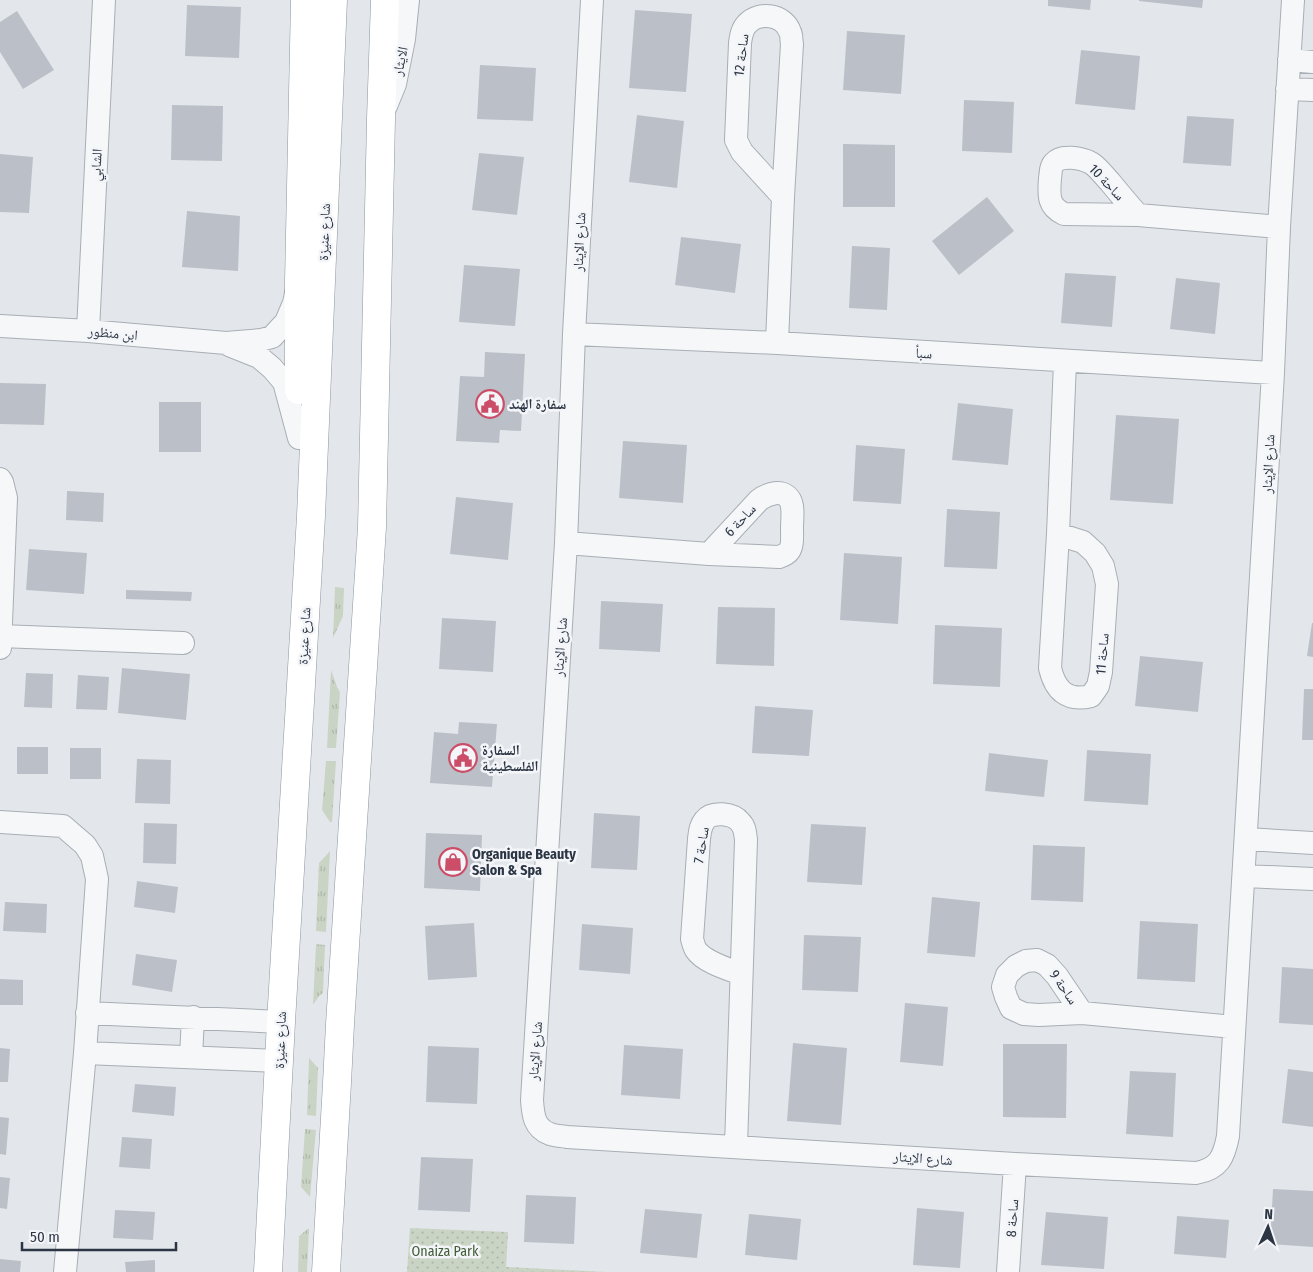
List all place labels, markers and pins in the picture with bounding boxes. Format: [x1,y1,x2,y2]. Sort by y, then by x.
public building icon: سفارة الهند [475,389,505,419]
place label: سفارة الهند [509,396,566,413]
place label: السفارة الفلسطينية [482,742,539,775]
public building icon: السفارة الفلسطينية [448,743,478,773]
place label: Organique Beauty Salon & Spa [472,846,576,879]
shop icon: Organique Beauty Salon & Spa [438,847,468,877]

